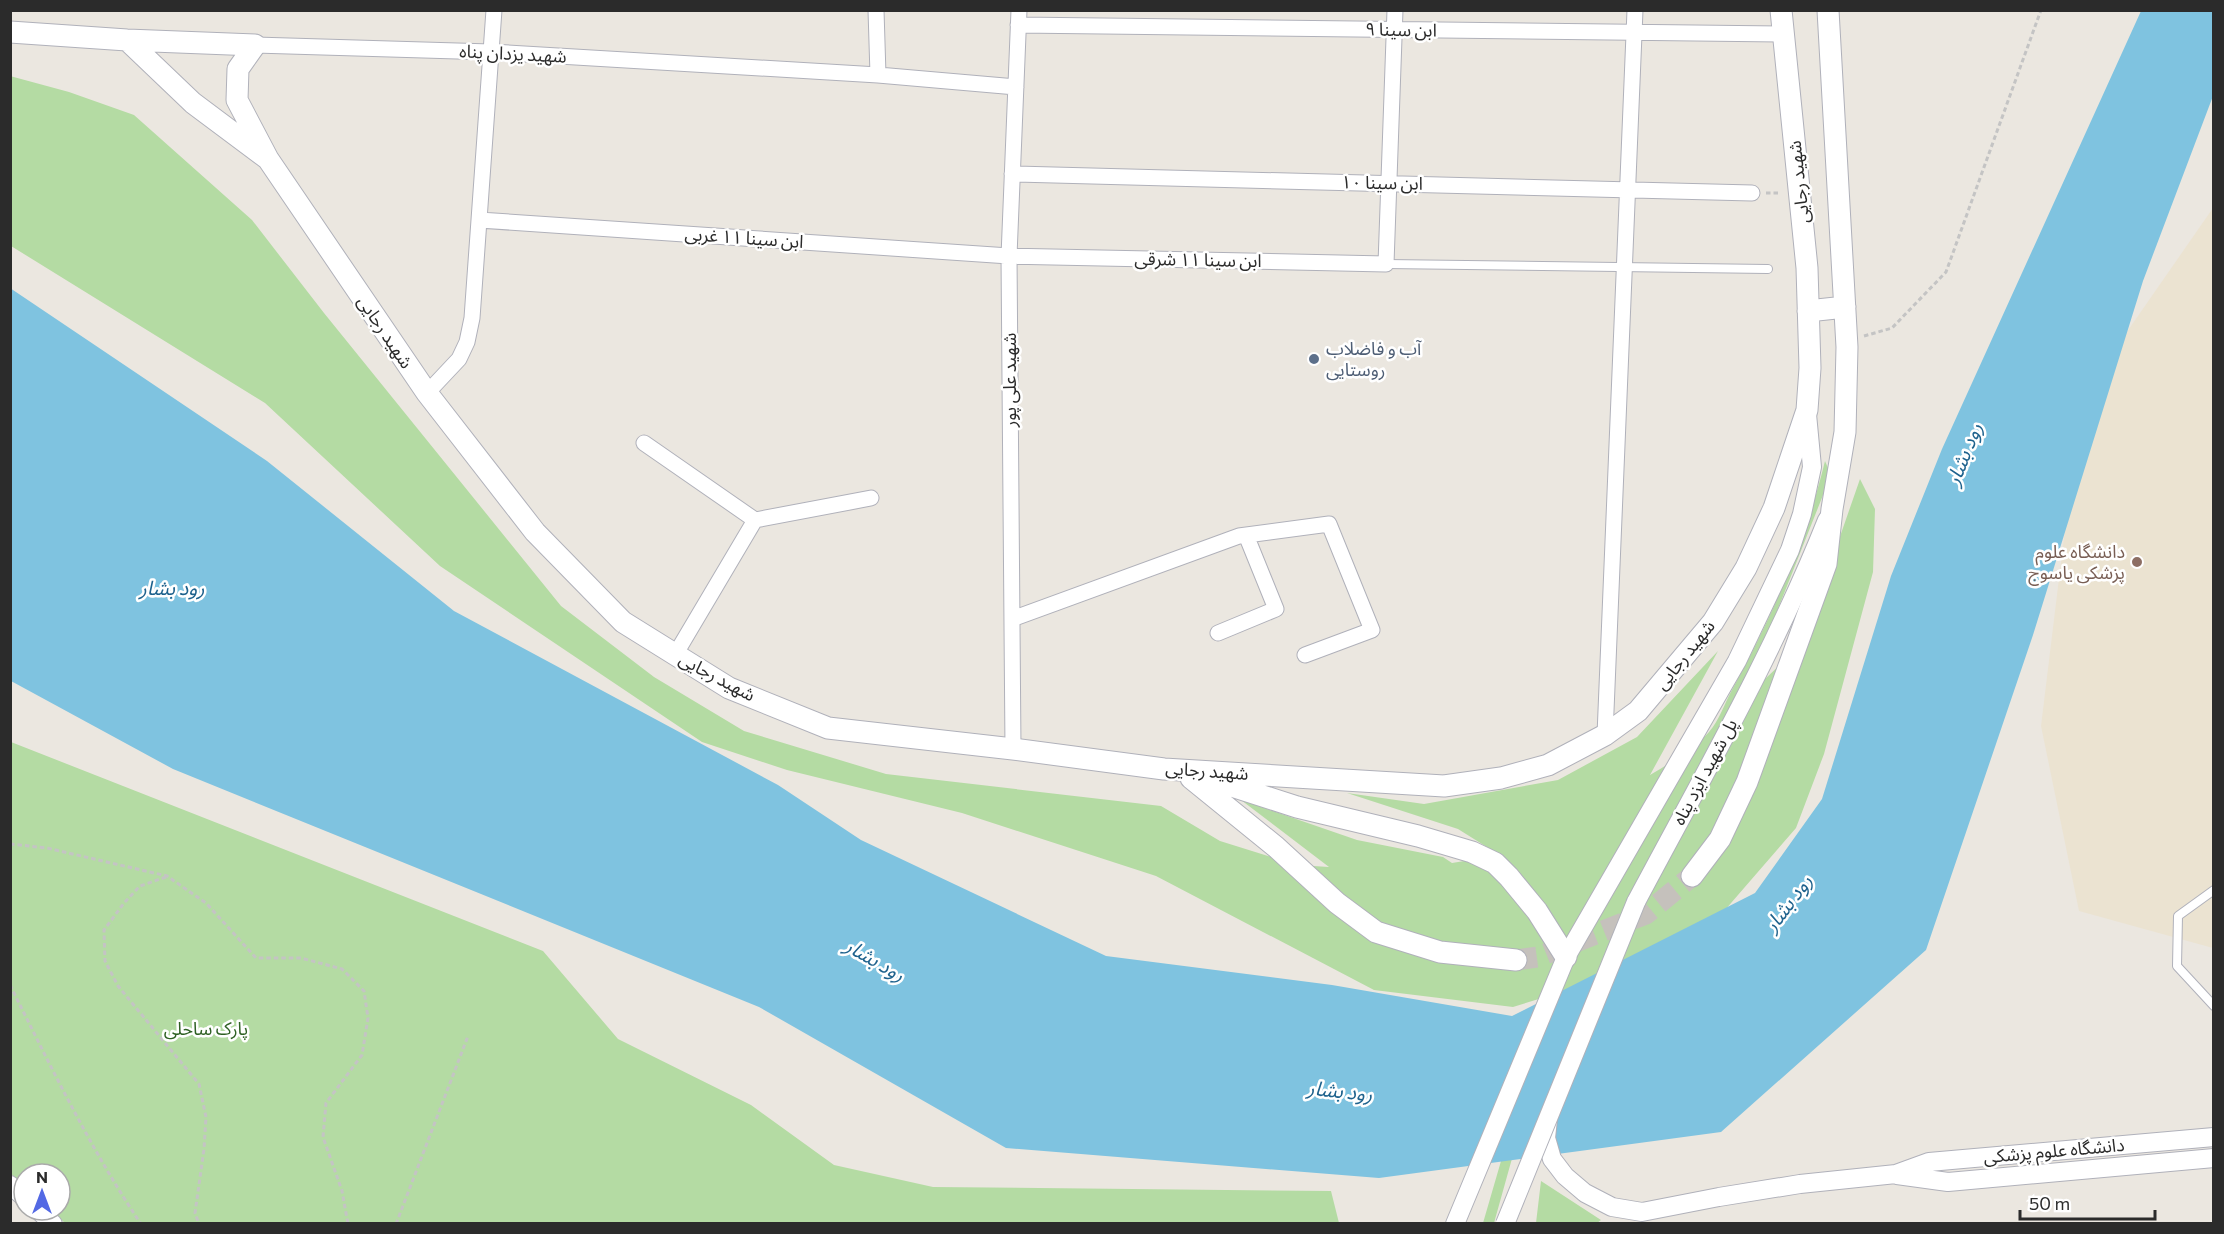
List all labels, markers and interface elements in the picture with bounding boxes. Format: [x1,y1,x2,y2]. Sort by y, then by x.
street label: ابن سینا ۹ [1365,17,1437,42]
street label: شهید یزدان پناه [459,39,567,68]
street label: شهید رجایی [1783,139,1814,225]
street label: ابن سینا ۱۰ [1341,170,1423,195]
street label: ابن سینا ۱۱ غربی [684,222,804,253]
street label: ابن سینا ۱۱ شرقی [1134,247,1262,272]
street label: شهید رجایی [353,291,418,373]
street label: شهید علی پور [998,333,1021,428]
place label: آب و فاضلاب روستایی [1326,337,1422,381]
marker: آب و فاضلاب روستایی [1307,352,1321,366]
water label: رود بشار [1939,419,1987,491]
place label: دانشگاه علوم پزشکی یاسوج [2028,540,2125,586]
marker: دانشگاه علوم پزشکی یاسوج [2130,555,2144,569]
water label: رود بشار [137,575,205,600]
street label: شهید رجایی [1649,615,1720,694]
street label: شهید رجایی [675,647,759,706]
street label: پل شهید ایزد پناه [1667,715,1742,829]
street label: شهید رجایی [1165,756,1249,785]
water label: رود بشار [1757,869,1817,938]
water label: رود بشار [839,931,910,987]
park label: پارک ساحلی [164,1017,248,1040]
water label: رود بشار [1304,1074,1374,1106]
street label: دانشگاه علوم پزشکی [1982,1133,2126,1171]
north arrow [12,1162,72,1222]
text: N [36,1167,48,1186]
scale bar [2020,1183,2155,1221]
text: 50 m [2029,1192,2070,1214]

